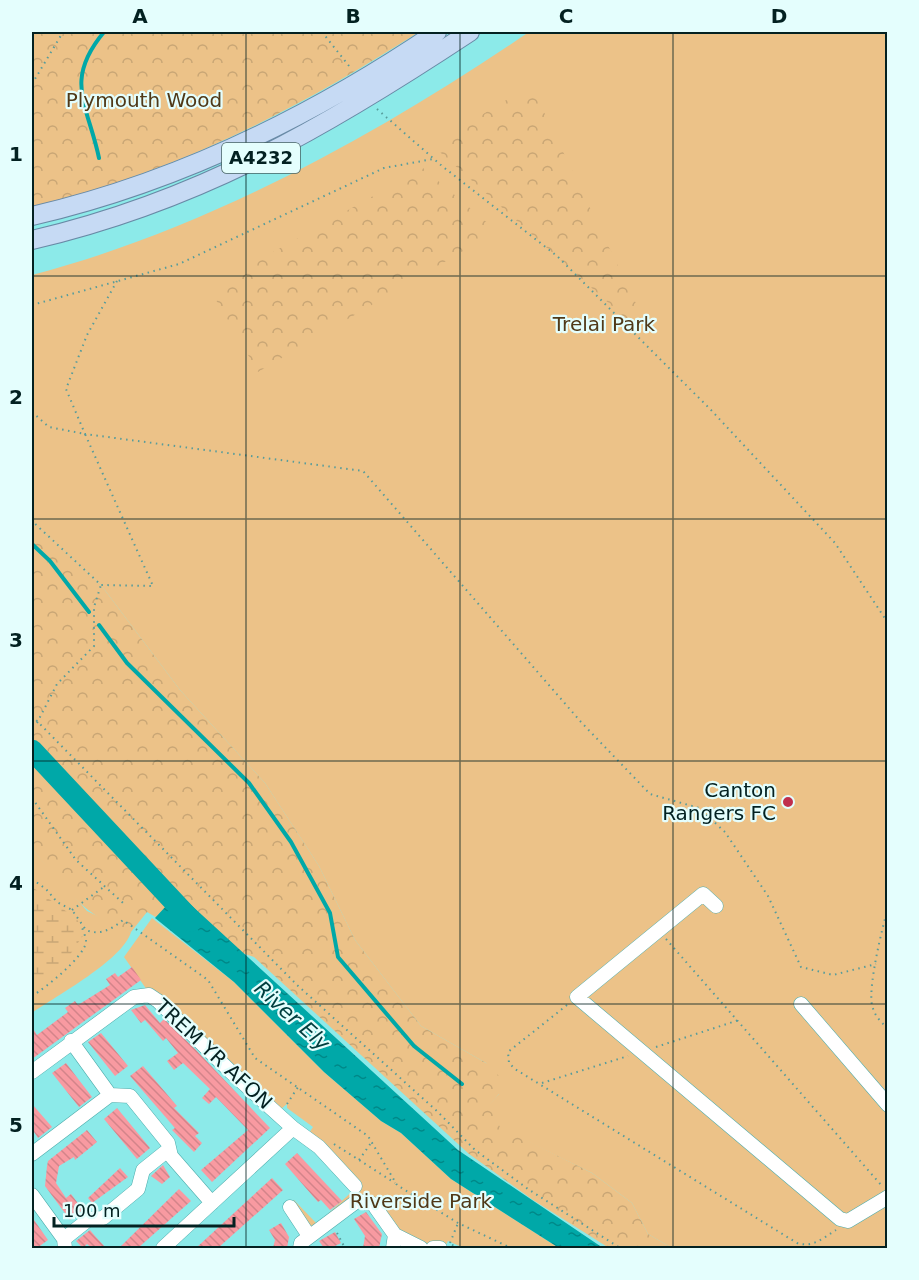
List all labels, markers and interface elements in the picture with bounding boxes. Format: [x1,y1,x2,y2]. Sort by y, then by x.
text: A [132,4,148,28]
text: B [345,4,361,28]
text: C [559,4,573,28]
text: D [771,4,787,28]
park label: Plymouth Wood [66,88,222,112]
text: 1 [9,142,23,166]
road number: A4232 [222,143,300,173]
park label: Trelai Park [552,312,656,336]
text: 2 [9,385,23,409]
text: 3 [9,628,23,652]
place label: Canton Rangers FC [662,778,776,825]
marker: Canton Rangers FC [781,795,795,809]
text: 4 [9,871,23,895]
water label: River Ely [250,976,335,1056]
street label: TREM YR AFON [150,993,277,1114]
text: 5 [9,1113,23,1137]
park label: Riverside Park [350,1189,493,1213]
scale bar [54,1190,234,1228]
text: 100 m [63,1200,121,1221]

